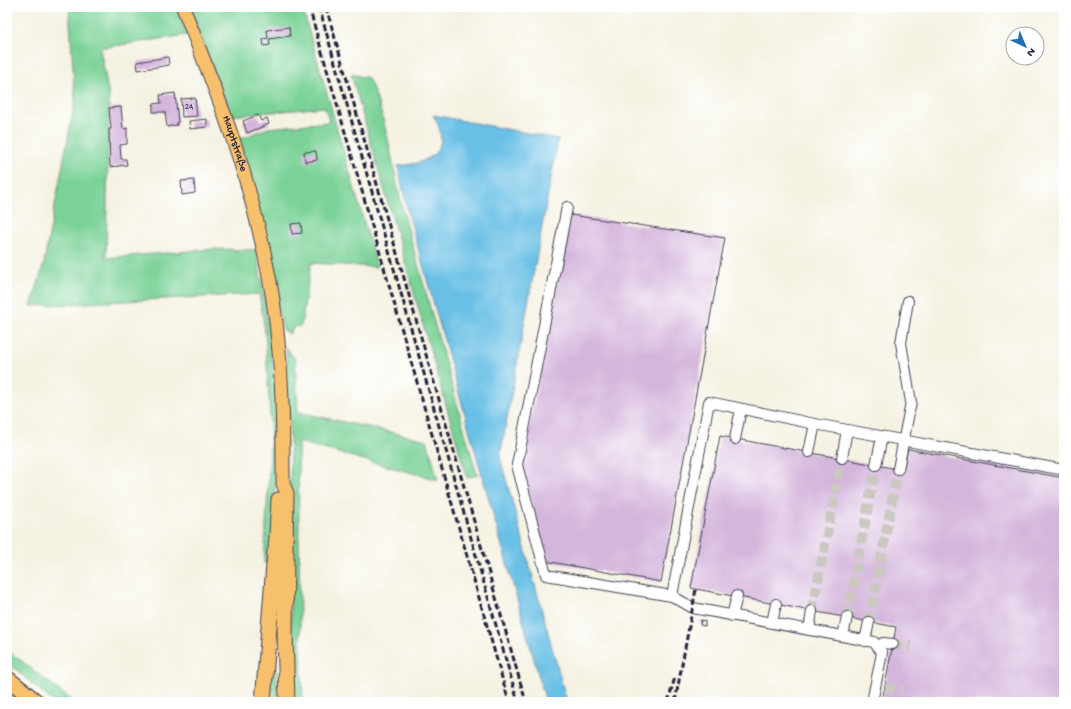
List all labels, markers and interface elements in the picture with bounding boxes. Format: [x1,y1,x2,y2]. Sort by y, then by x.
north arrow [1005,26,1045,66]
text: N [1024,45,1037,59]
house number: 24 [185,102,194,113]
street label: Hauptstraße [219,114,249,173]

